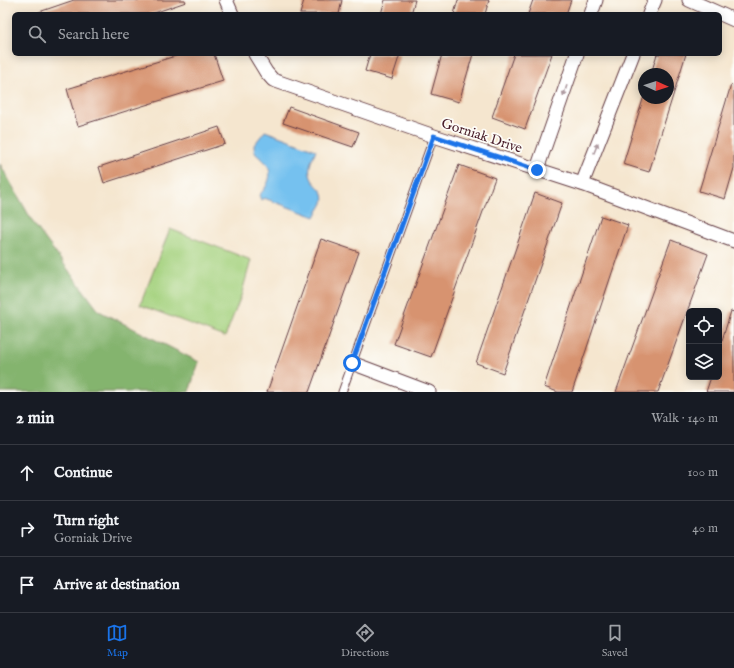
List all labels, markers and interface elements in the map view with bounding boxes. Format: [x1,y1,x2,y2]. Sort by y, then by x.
search box [12,12,722,56]
icon: search [26,23,48,45]
text: Search here [58,25,129,44]
north arrow [638,68,674,104]
one-way arrow [561,85,567,97]
street label: Gorniak Drive [439,114,525,158]
one-way arrow [594,141,600,153]
route end [528,161,546,179]
map controls [686,308,722,380]
button: locate [686,308,722,344]
button: layers [686,344,722,380]
route start [343,354,361,372]
text: 2 min [16,408,54,429]
text: Walk · 140 m [651,410,718,427]
icon: ahead [16,462,38,484]
text: Continue [54,463,112,482]
text: 100 m [688,464,718,481]
text: Turn right [54,511,119,530]
icon: right [16,518,38,540]
text: 40 m [692,520,718,537]
text: Gorniak Drive [54,530,132,547]
icon: arrive [16,574,38,596]
text: Arrive at destination [54,575,180,594]
tab: Map [106,622,128,660]
tab: Directions [341,622,389,660]
tab: Saved [602,622,628,660]

